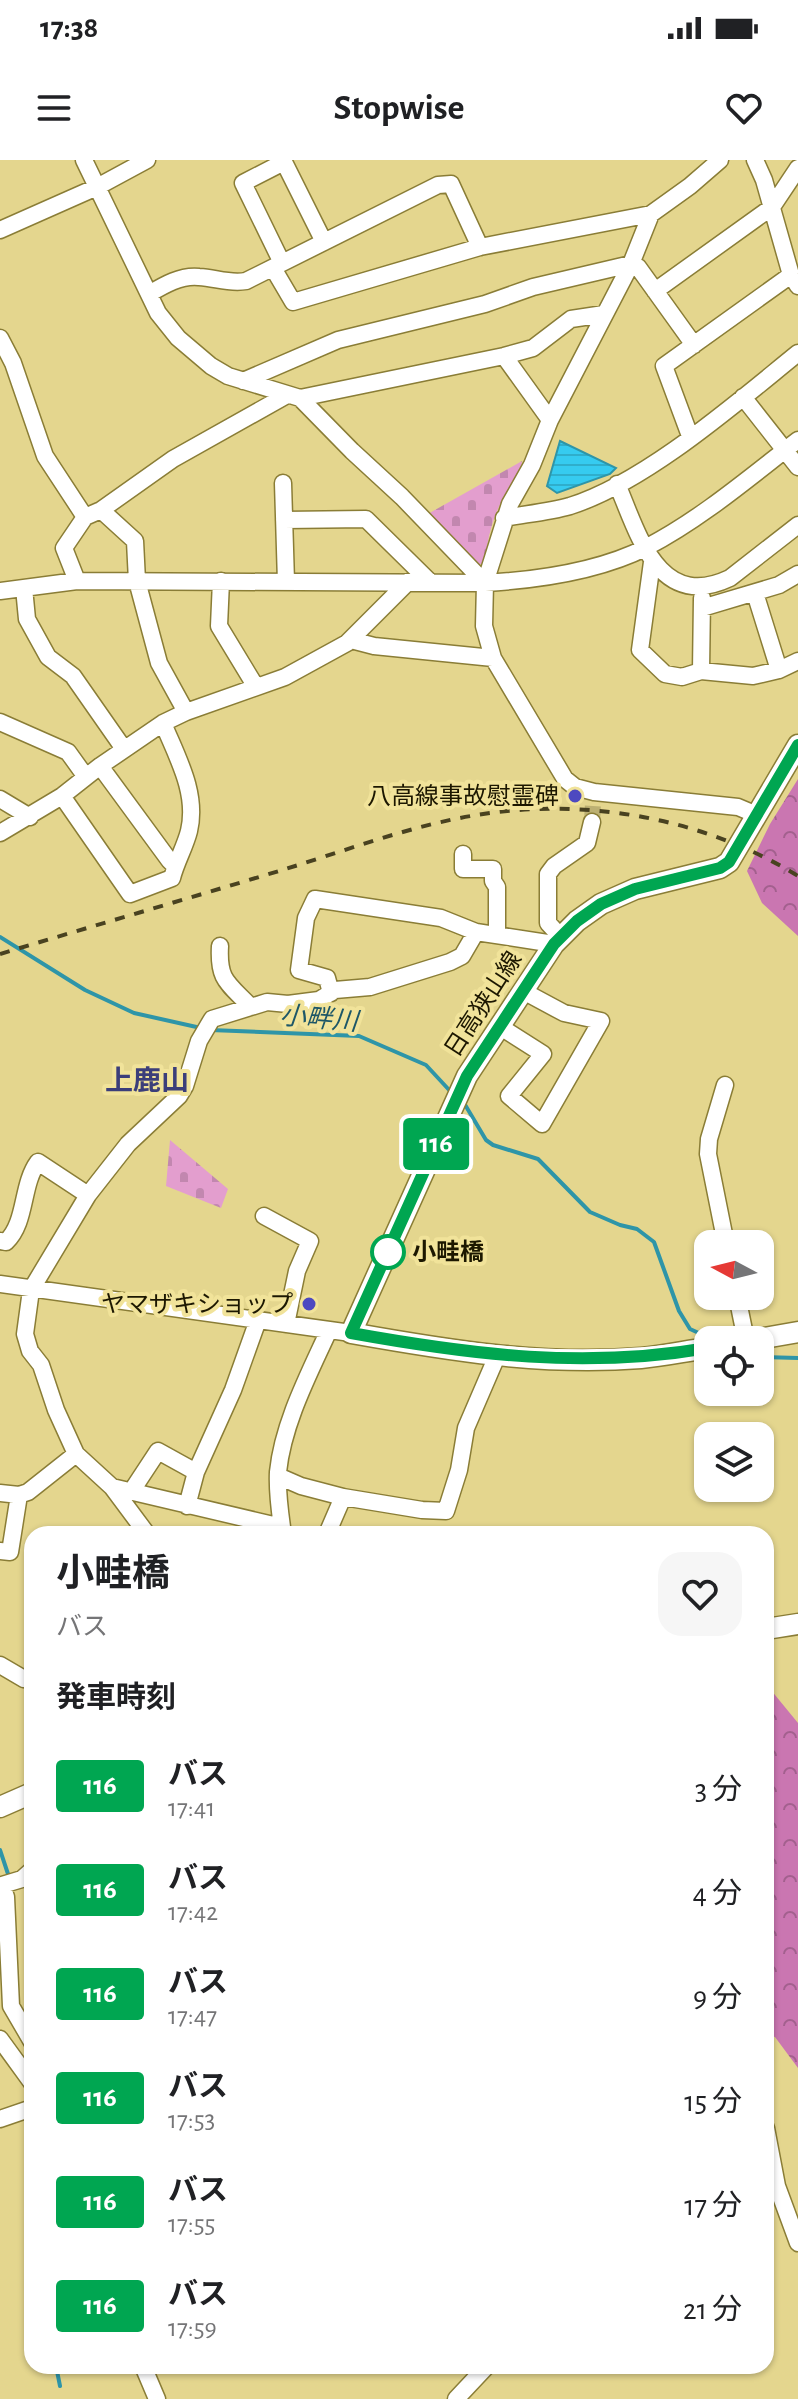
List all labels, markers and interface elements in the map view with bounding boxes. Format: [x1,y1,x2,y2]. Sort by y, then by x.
text: 17:38 [40,13,98,43]
icon: menu [32,86,76,130]
icon: heart [722,86,766,130]
text: Stopwise [333,90,465,126]
place label: 八高線事故慰霊碑 [367,783,559,809]
marker: 八高線事故慰霊碑 [566,787,584,805]
street label: 日高狭山線 [439,947,527,1061]
water label: 小畔川 [279,1002,362,1036]
district label: 上鹿山 [105,1066,189,1096]
line badge: 116 [390,1118,482,1170]
text: 116 [419,1130,453,1158]
north arrow [694,1230,774,1310]
map controls [694,1230,774,1502]
marker: 小畦橋 [371,1235,405,1269]
place label: 小畦橋 [412,1239,484,1265]
place label: ヤマザキショップ [101,1292,293,1317]
marker: ヤマザキショップ [300,1295,318,1313]
button: locate [694,1326,774,1406]
button: layers [694,1422,774,1502]
button: heart [658,1552,742,1636]
text: 小畦橋 [56,1556,170,1594]
text: バス [56,1614,108,1640]
text: 発車時刻 [56,1683,176,1713]
text: バス [168,1760,228,1790]
text: 116 [83,1772,117,1800]
text: 3 分 [695,1775,742,1805]
text: 17:41 [168,1795,215,1821]
text: バス [168,1864,228,1894]
text: 116 [83,1876,117,1904]
text: 4 分 [693,1879,742,1909]
text: 17:42 [168,1899,218,1925]
text: バス [168,1968,228,1998]
text: 116 [83,1980,117,2008]
text: 9 分 [693,1983,742,2013]
text: 17:47 [168,2003,217,2029]
text: バス [168,2072,228,2102]
text: 116 [83,2084,117,2112]
text: 15 分 [684,2087,742,2117]
text: 17:53 [168,2107,215,2133]
text: バス [168,2176,228,2206]
text: 116 [83,2188,117,2216]
text: 17 分 [684,2191,742,2221]
text: 17:55 [168,2211,215,2237]
text: バス [168,2280,228,2310]
text: 116 [83,2292,117,2320]
text: 21 分 [683,2295,742,2325]
text: 17:59 [168,2315,217,2341]

